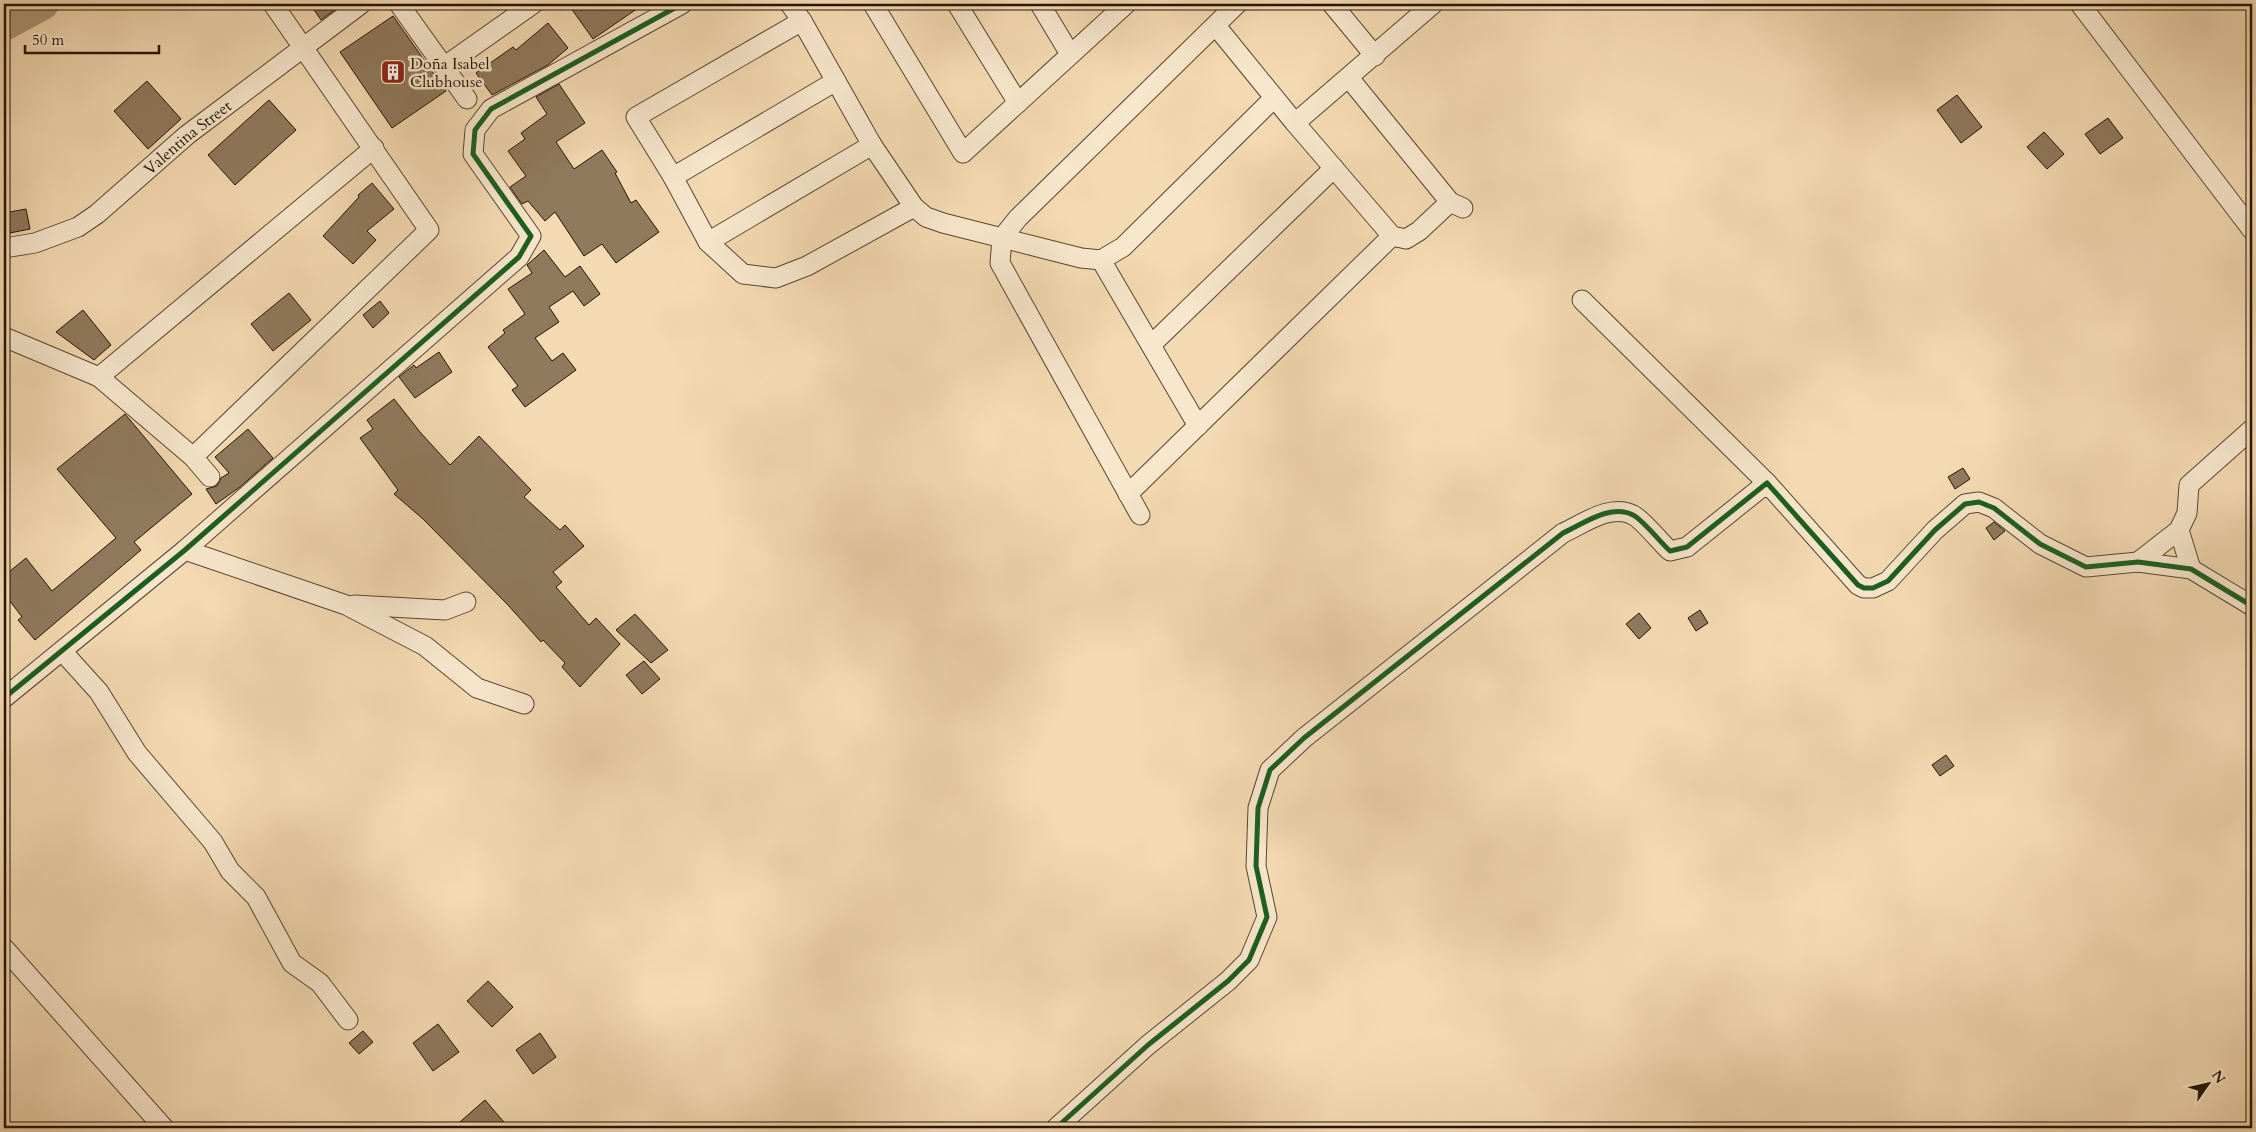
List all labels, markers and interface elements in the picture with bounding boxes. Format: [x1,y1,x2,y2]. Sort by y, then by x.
scale bar [25,22,159,54]
text: 50 m [32,30,64,50]
place label: Doña Isabel Clubhouse [410,53,490,93]
building icon: Doña Isabel Clubhouse [380,59,406,85]
street label: Valentina Street [139,95,236,180]
north arrow [2184,1060,2234,1110]
text: N [2207,1067,2230,1087]

